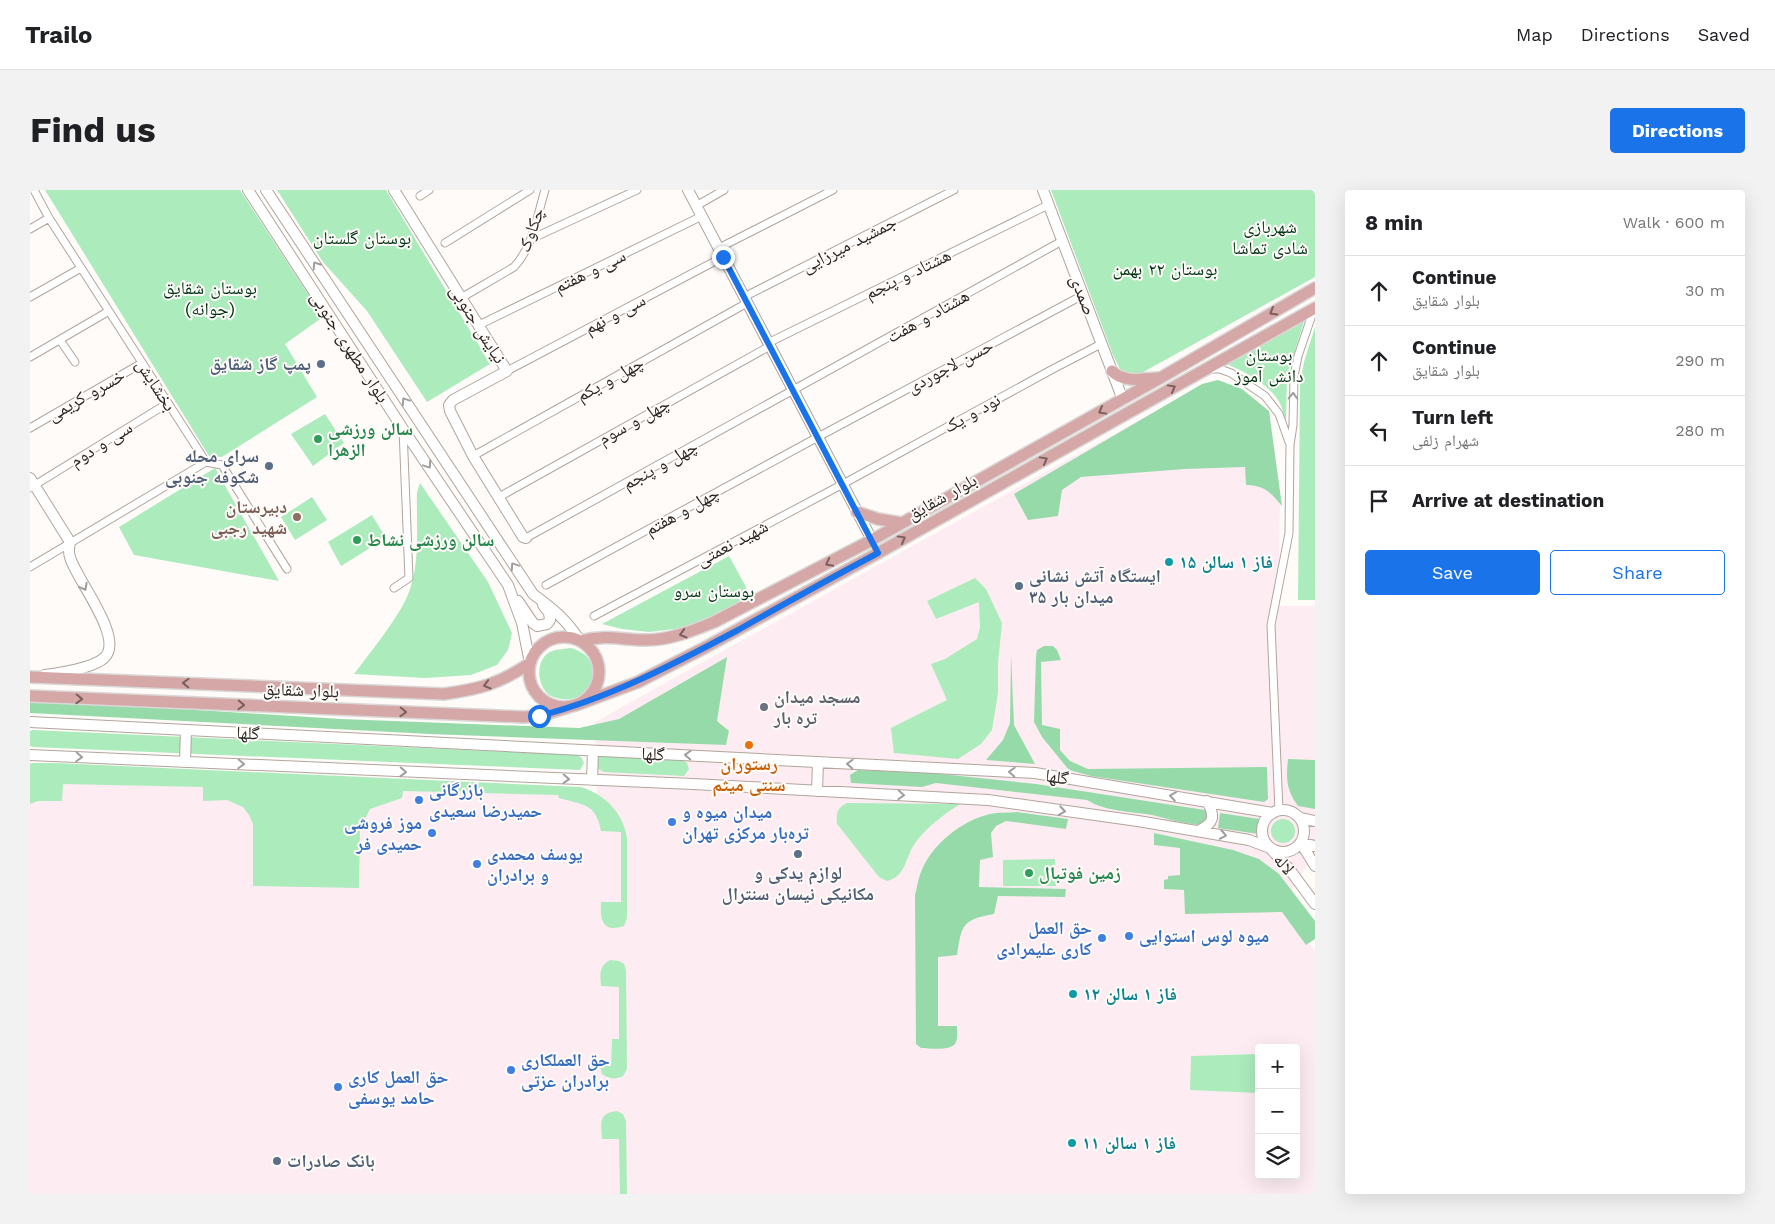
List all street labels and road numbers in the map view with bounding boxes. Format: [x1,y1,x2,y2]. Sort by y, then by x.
street label: چکاوک [513,205,549,255]
street label: جمشید میرزایی [798,211,900,277]
street label: سی و هفتم [551,244,630,299]
street label: هشتاد و پنجم [861,244,955,305]
street label: صمدی [1065,272,1101,318]
street label: نیایش جنوبی [445,280,511,368]
street label: هشتاد و هفت [883,284,973,347]
street label: بلوار مطهری جنوبی [306,287,394,407]
street label: سی و نهم [581,289,650,340]
street label: حسن لاجوردی [903,334,997,398]
street label: چهل و یکم [572,352,648,407]
street label: بخشایش [131,355,181,415]
street label: خسرو کریمی [43,364,129,426]
street label: نود و یک [940,388,1004,437]
street label: چهل و سوم [594,392,674,451]
street label: سی و دوم [66,416,137,473]
street label: چهل و پنجم [619,435,702,496]
street label: بلوار شقایق [903,469,981,525]
street label: چهل و هفتم [641,482,724,541]
street label: شهید نعمتی [692,515,772,571]
street label: بلوار شقایق [263,678,340,702]
street label: گلها [236,721,261,744]
street label: گلها [641,742,666,765]
street label: گلها [1044,764,1071,789]
street label: لاله [1269,849,1299,879]

